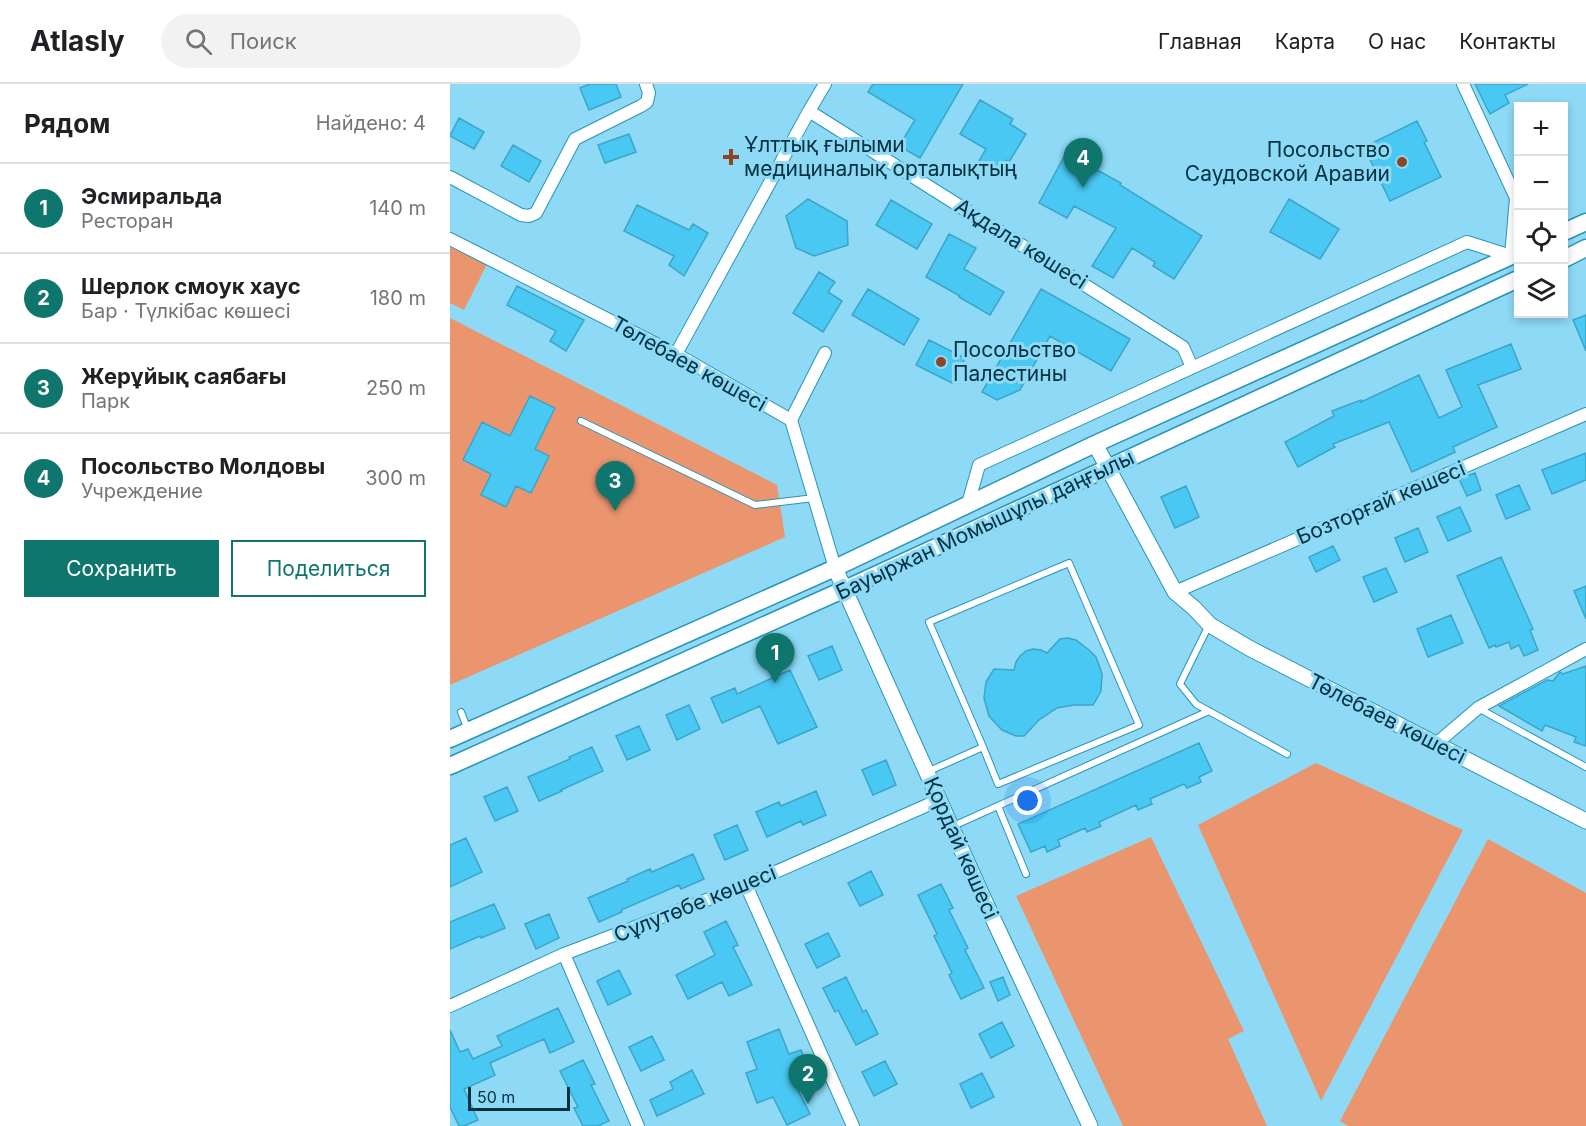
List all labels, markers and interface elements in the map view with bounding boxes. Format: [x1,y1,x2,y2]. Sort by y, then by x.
search box [161,14,581,68]
text: Atlasly [30,24,125,58]
icon: search [182,25,215,58]
text: Поиск [230,28,297,54]
text: Главная [1158,29,1242,54]
text: Карта [1275,29,1335,54]
text: О нас [1368,29,1426,54]
text: Контакты [1459,29,1556,54]
map controls [1514,102,1568,318]
button: + [1514,102,1568,156]
text: Рядом [24,108,110,139]
text: Найдено: 4 [316,111,426,135]
place label: Ұлттық ғылыми медициналық орталықтың [744,132,1017,181]
place label: Посольство Саудовской Аравии [1185,137,1390,186]
pin: 4 [1064,138,1102,188]
marker: Ұлттық ғылыми медициналық орталықтың [722,148,740,166]
marker: Посольство Саудовской Аравии [1395,155,1409,169]
button: − [1514,156,1568,210]
text: Эсмиральда [81,183,222,209]
street label: Ақдала көшесі [951,193,1092,294]
text: 1 [39,196,48,220]
text: 140 m [369,196,426,220]
text: Ресторан [81,209,173,233]
button: locate [1514,210,1568,264]
button: layers [1514,264,1568,318]
text: Шерлок смоук хаус [81,273,301,299]
text: 2 [37,286,50,310]
text: 180 m [370,286,426,310]
text: Бар · Түлкібас көшесі [81,299,290,323]
street label: Төлебаев көшесі [607,311,771,416]
place label: Посольство Палестины [953,337,1076,386]
marker: Посольство Палестины [934,355,948,369]
text: Жерұйық саябағы [81,363,287,389]
text: 3 [37,376,50,400]
text: 250 m [366,376,426,400]
text: Парк [81,389,130,413]
street label: Бауыржан Момышұлы даңғылы [832,444,1138,605]
text: Посольство Молдовы [81,453,325,479]
street label: Бозторғай көшесі [1293,456,1469,549]
pin: 3 [596,462,634,511]
text: 4 [37,466,50,490]
text: 300 m [365,466,426,490]
text: Учреждение [81,479,203,503]
button: Сохранить [24,540,219,597]
button: Поделиться [231,540,426,597]
pin: 1 [756,634,794,683]
street label: Төлебаев көшесі [1304,668,1470,769]
street label: Қордай көшесі [919,773,1004,923]
your location [1013,786,1042,815]
street label: Сұлутөбе көшесі [610,860,780,947]
pin: 2 [788,1054,828,1104]
scale bar [468,1084,570,1112]
text: 50 m [477,1087,515,1107]

